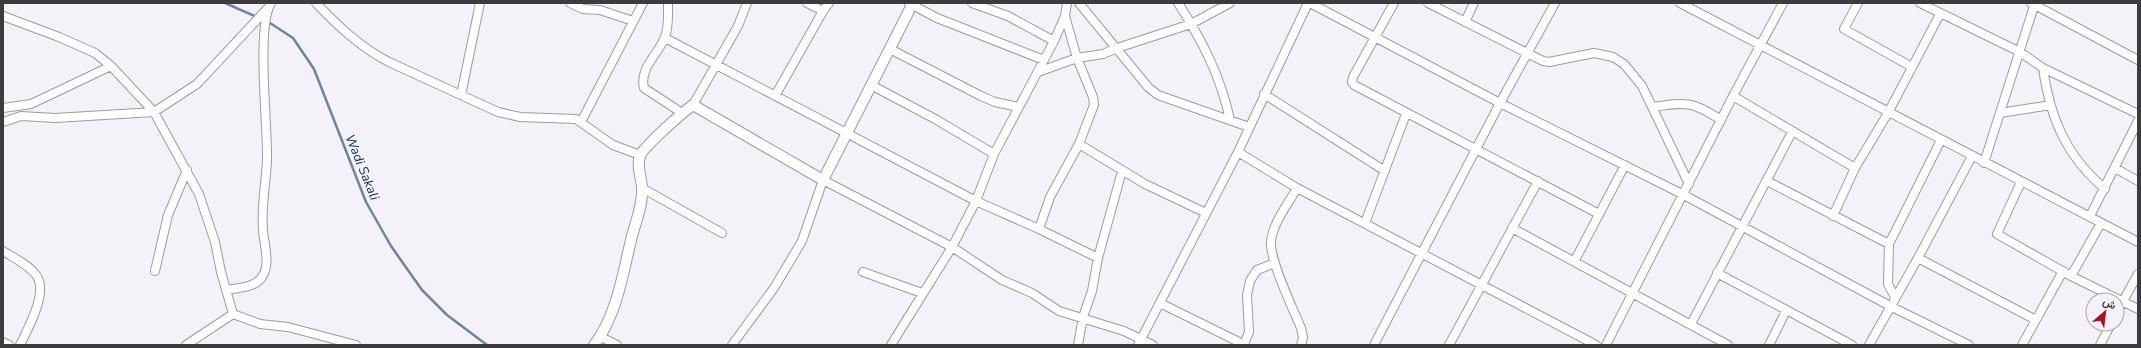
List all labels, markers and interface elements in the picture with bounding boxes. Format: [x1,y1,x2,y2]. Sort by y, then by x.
water label: Wadi Sakali [341,132,384,204]
north arrow [2085,292,2125,332]
text: ش [2100,294,2119,313]

